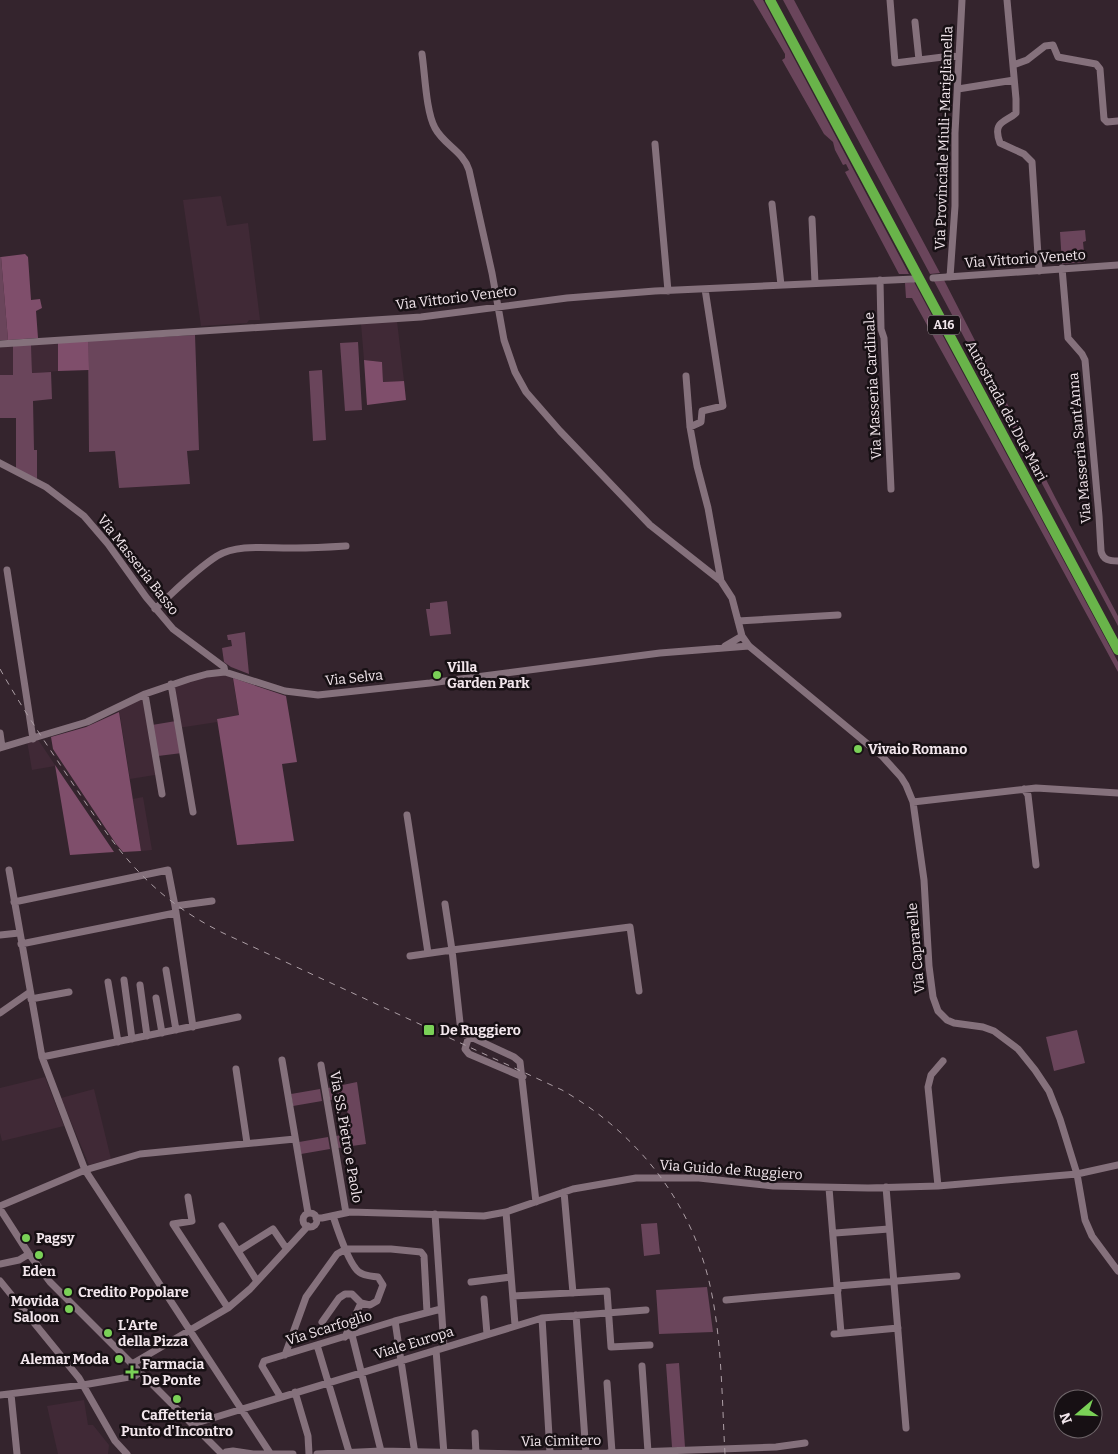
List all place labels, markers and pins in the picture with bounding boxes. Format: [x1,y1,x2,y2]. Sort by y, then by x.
place label: Villa Garden Park [447,659,530,692]
marker: Villa Garden Park [431,669,443,681]
place label: Vivaio Romano [868,741,967,758]
marker: Vivaio Romano [852,743,864,755]
place label: De Ruggiero [440,1022,521,1039]
marker: De Ruggiero [422,1023,436,1037]
place label: Pagsy [36,1230,75,1247]
marker: Pagsy [20,1232,32,1244]
marker: Eden [33,1249,45,1261]
place label: Eden [22,1263,56,1280]
place label: Credito Popolare [78,1284,189,1301]
marker: Credito Popolare [62,1286,74,1298]
place label: Movida Saloon [11,1293,59,1326]
marker: Movida Saloon [63,1303,75,1315]
place label: L'Arte della Pizza [118,1317,188,1350]
marker: L'Arte della Pizza [102,1327,114,1339]
place label: Alemar Moda [20,1351,109,1368]
marker: Alemar Moda [113,1353,125,1365]
place label: Farmacia De Ponte [142,1356,204,1389]
marker: Farmacia De Ponte [126,1366,138,1378]
marker: Caffetteria Punto d'Incontro [171,1393,183,1405]
place label: Caffetteria Punto d'Incontro [121,1407,233,1440]

